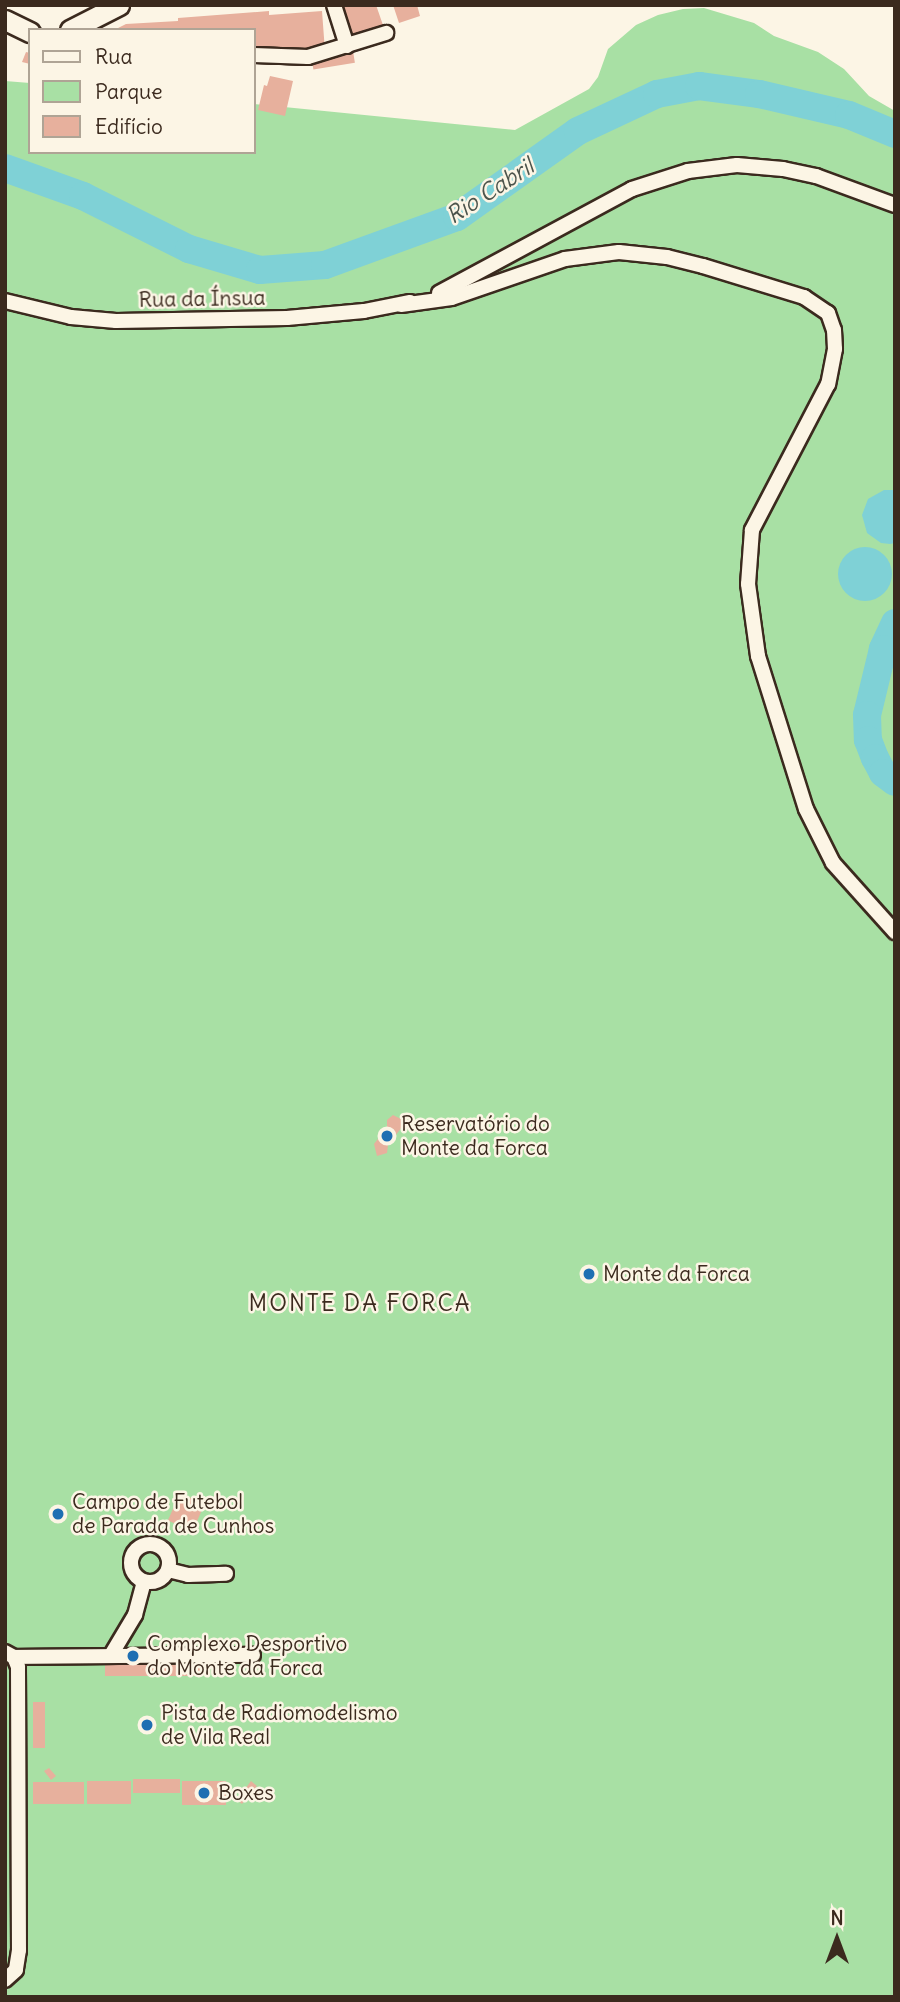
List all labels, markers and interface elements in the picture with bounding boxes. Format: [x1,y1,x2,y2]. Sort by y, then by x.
legend [28,28,256,154]
text: Rua [95,43,132,70]
text: Parque [95,78,163,105]
text: Edifício [95,113,163,140]
water label: Rio Cabril [441,153,539,229]
street label: Rua da Ínsua [138,285,266,313]
place label: Reservatório do Monte da Forca [401,1111,550,1161]
marker: Reservatório do Monte da Forca [379,1128,395,1144]
place label: Monte da Forca [603,1261,750,1287]
marker: Monte da Forca [581,1266,597,1282]
district label: MONTE DA FORCA [250,1289,470,1317]
place label: Campo de Futebol de Parada de Cunhos [72,1489,274,1539]
marker: Campo de Futebol de Parada de Cunhos [50,1506,66,1522]
place label: Complexo Desportivo do Monte da Forca [147,1631,347,1681]
marker: Complexo Desportivo do Monte da Forca [125,1648,141,1664]
place label: Pista de Radiomodelismo de Vila Real [161,1700,397,1750]
marker: Pista de Radiomodelismo de Vila Real [139,1717,155,1733]
place label: Boxes [218,1780,274,1806]
marker: Boxes [196,1785,212,1801]
north arrow [802,1904,872,1974]
text: N [830,1906,844,1930]

